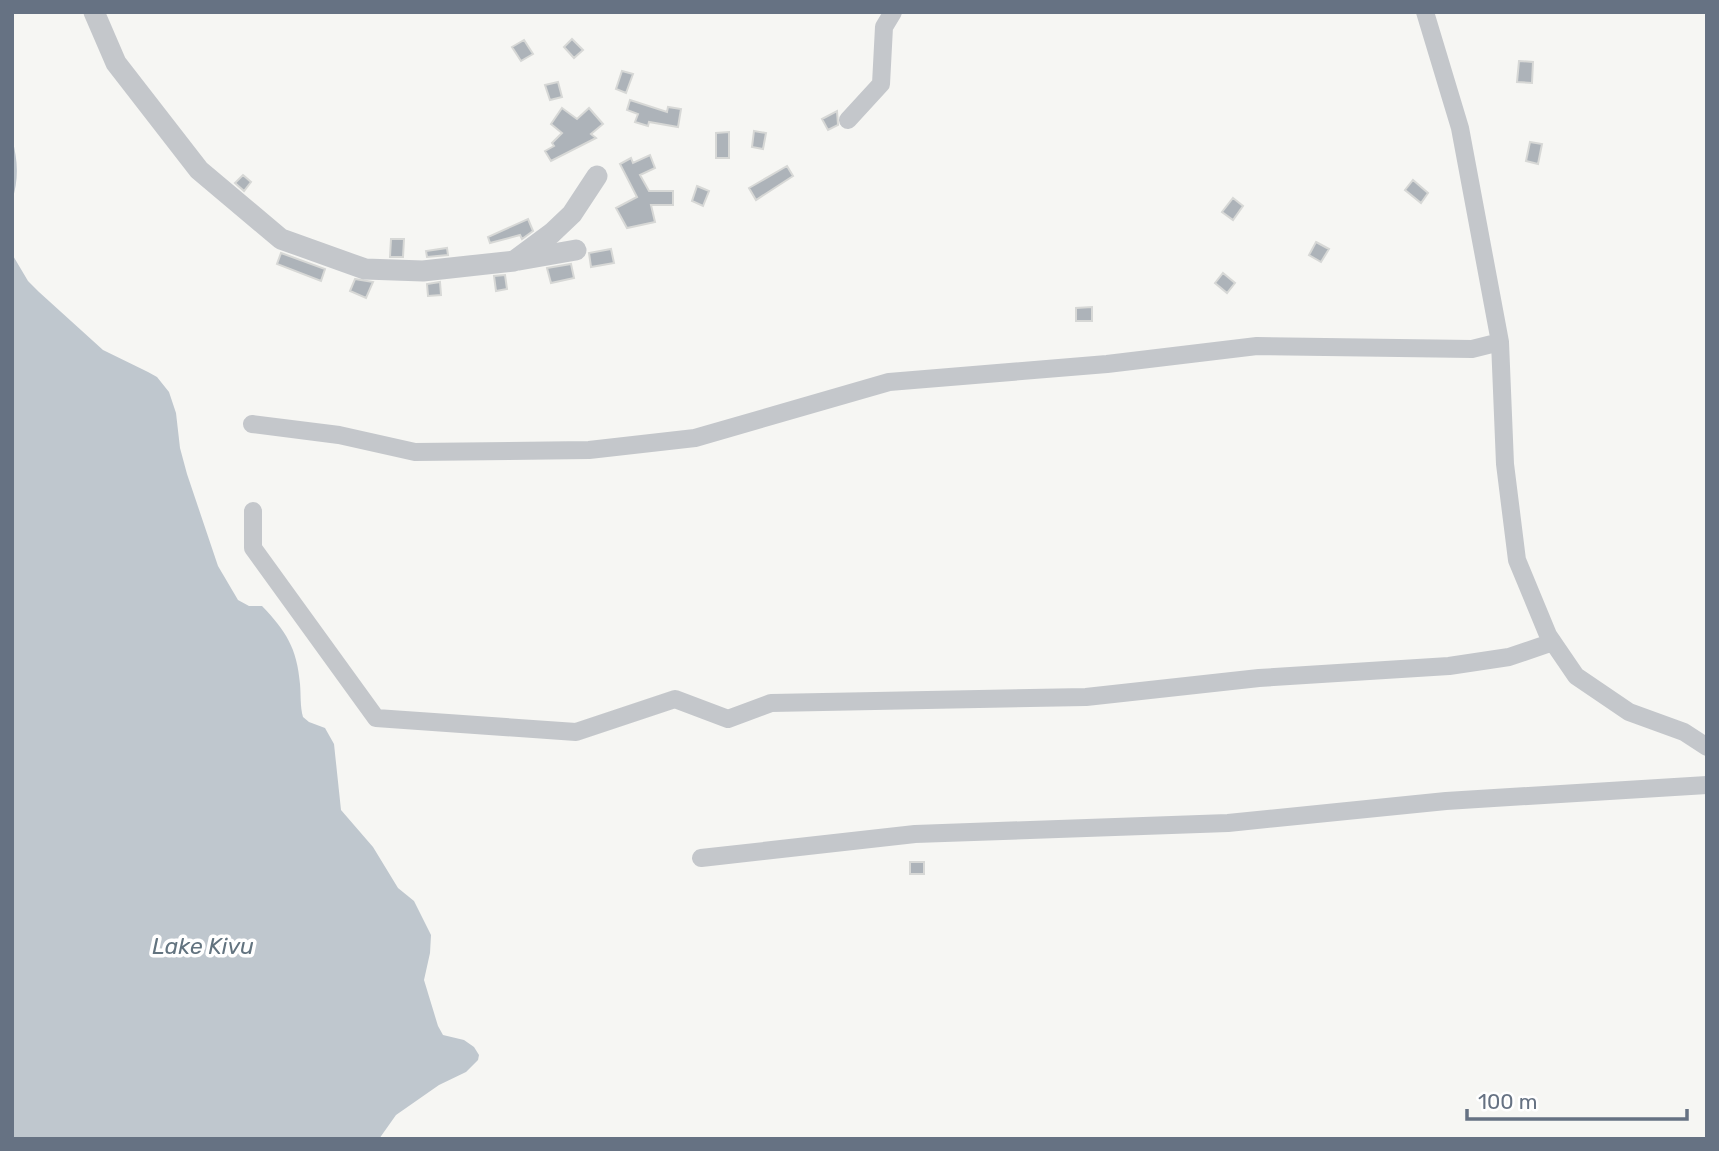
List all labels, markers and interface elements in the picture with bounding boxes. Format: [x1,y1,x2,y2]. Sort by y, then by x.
water label: Lake Kivu [152,932,254,960]
scale bar [1467,1078,1688,1122]
text: 100 m [1478,1089,1537,1114]

